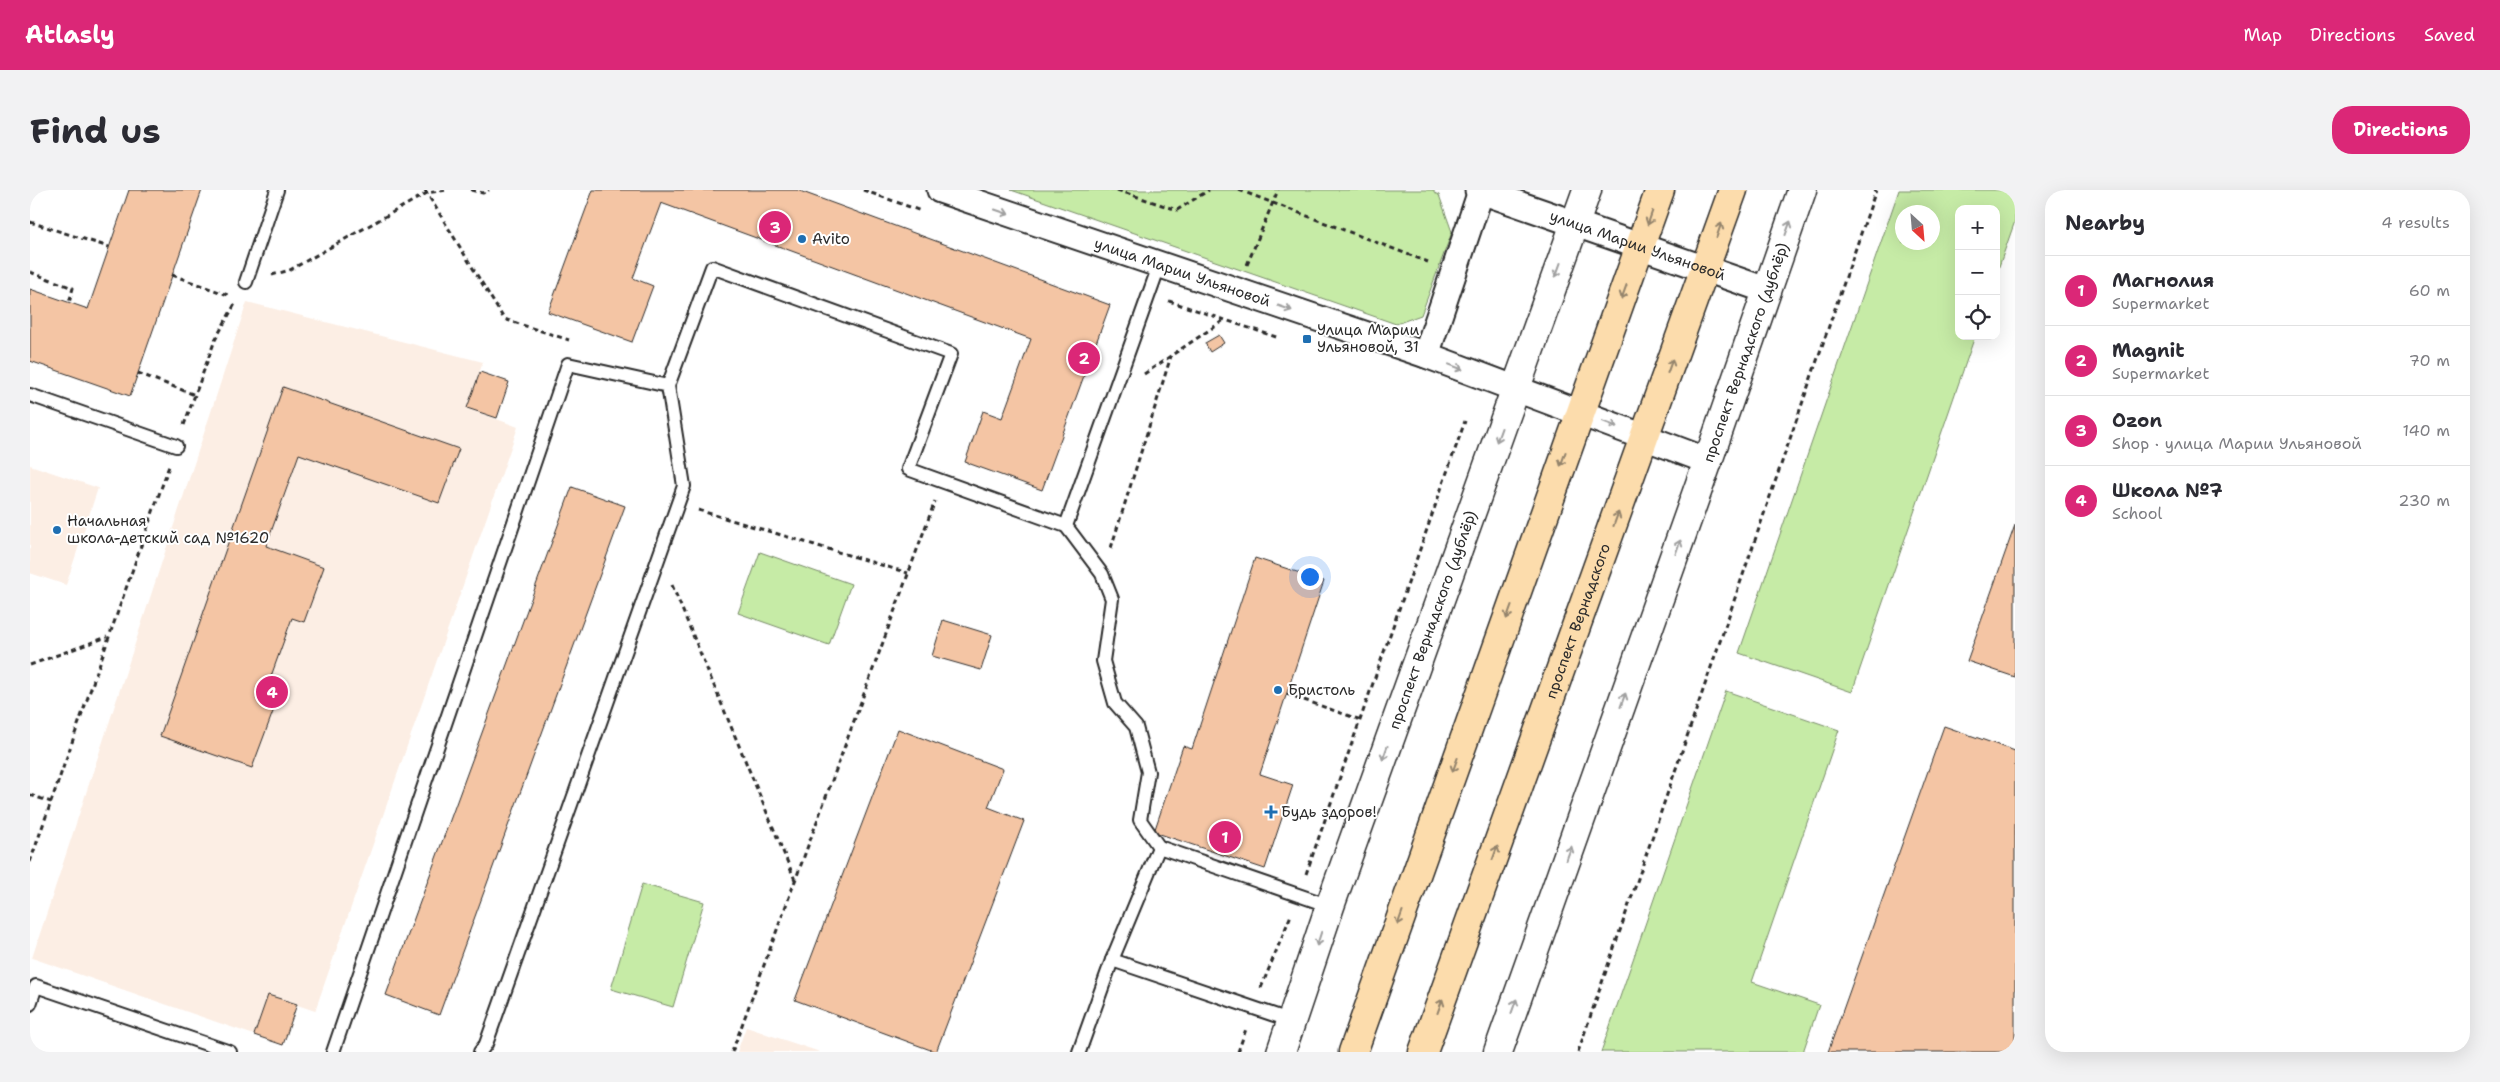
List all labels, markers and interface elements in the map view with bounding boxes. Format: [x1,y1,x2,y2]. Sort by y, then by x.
text: Atlasly [25,19,115,51]
text: Map [2244,23,2282,47]
text: Directions [2310,23,2396,47]
text: Saved [2424,23,2475,47]
button: Directions [2332,106,2470,154]
text: Find us [30,107,161,154]
north arrow [1895,205,1940,250]
map controls [1955,205,2000,340]
button: + [1955,205,2000,250]
street label: улица Марии Ульяновой [1547,206,1728,285]
pin: 3 [759,208,791,246]
one-way arrow [994,208,1010,217]
text: Nearby [2065,209,2145,237]
one-way arrow [1645,210,1655,226]
text: 4 results [2381,212,2450,233]
one-way arrow [1784,221,1793,236]
one-way arrow [1715,222,1724,238]
place label: Avito [812,229,850,249]
marker: Avito [796,233,808,245]
street label: улица Марии Ульяновой [1092,233,1273,312]
street label: проспект Вернадского (дублёр) [1698,240,1793,465]
button: − [1955,250,2000,295]
one-way arrow [1553,262,1563,278]
text: Магнолия [2112,268,2214,293]
text: 1 [2077,280,2085,301]
text: 60 m [2409,280,2450,301]
one-way arrow [1619,284,1628,300]
text: Supermarket [2112,293,2209,314]
button: locate [1955,295,2000,340]
one-way arrow [1277,304,1293,314]
place label: Улица Марии Ульяновой, 31 [1317,320,1419,357]
marker: Улица Марии Ульяновой, 31 [1301,333,1313,345]
text: Magnit [2112,338,2184,363]
pin: 2 [1068,339,1100,377]
text: 2 [2075,350,2087,371]
text: 70 m [2409,350,2450,371]
one-way arrow [1666,359,1675,375]
one-way arrow [1447,363,1463,372]
text: Supermarket [2112,363,2209,384]
text: Ozon [2112,408,2162,433]
one-way arrow [1602,420,1617,429]
text: 3 [2075,420,2087,441]
text: 140 m [2403,420,2450,441]
one-way arrow [1494,427,1503,442]
text: Shop · улица Марии Ульяновой [2112,433,2362,454]
one-way arrow [1558,451,1567,466]
text: Школа №7 [2112,478,2223,503]
text: 4 [2075,490,2087,511]
text: 230 m [2398,490,2450,511]
text: School [2112,503,2162,524]
street label: проспект Вернадского (дублёр) [1384,508,1481,732]
place label: Начальная школа-детский сад №1620 [67,511,269,548]
one-way arrow [1612,512,1621,528]
marker: Начальная школа-детский сад №1620 [51,524,63,536]
one-way arrow [1674,540,1683,555]
street label: проспект Вернадского [1541,541,1615,701]
your location [1297,564,1323,590]
one-way arrow [1504,604,1513,619]
pin: 4 [256,673,288,711]
place label: Бристоль [1288,680,1355,700]
marker: Бристоль [1272,684,1284,696]
one-way arrow [1619,693,1628,708]
one-way arrow [1380,744,1389,760]
one-way arrow [1449,757,1459,773]
place label: Будь здоров! [1281,802,1377,822]
marker: Будь здоров! [1265,806,1277,818]
pin: 1 [1209,818,1241,856]
one-way arrow [1491,846,1500,862]
one-way arrow [1565,846,1574,861]
one-way arrow [1395,910,1404,926]
one-way arrow [1314,931,1324,947]
one-way arrow [1436,999,1445,1014]
one-way arrow [1510,999,1519,1014]

